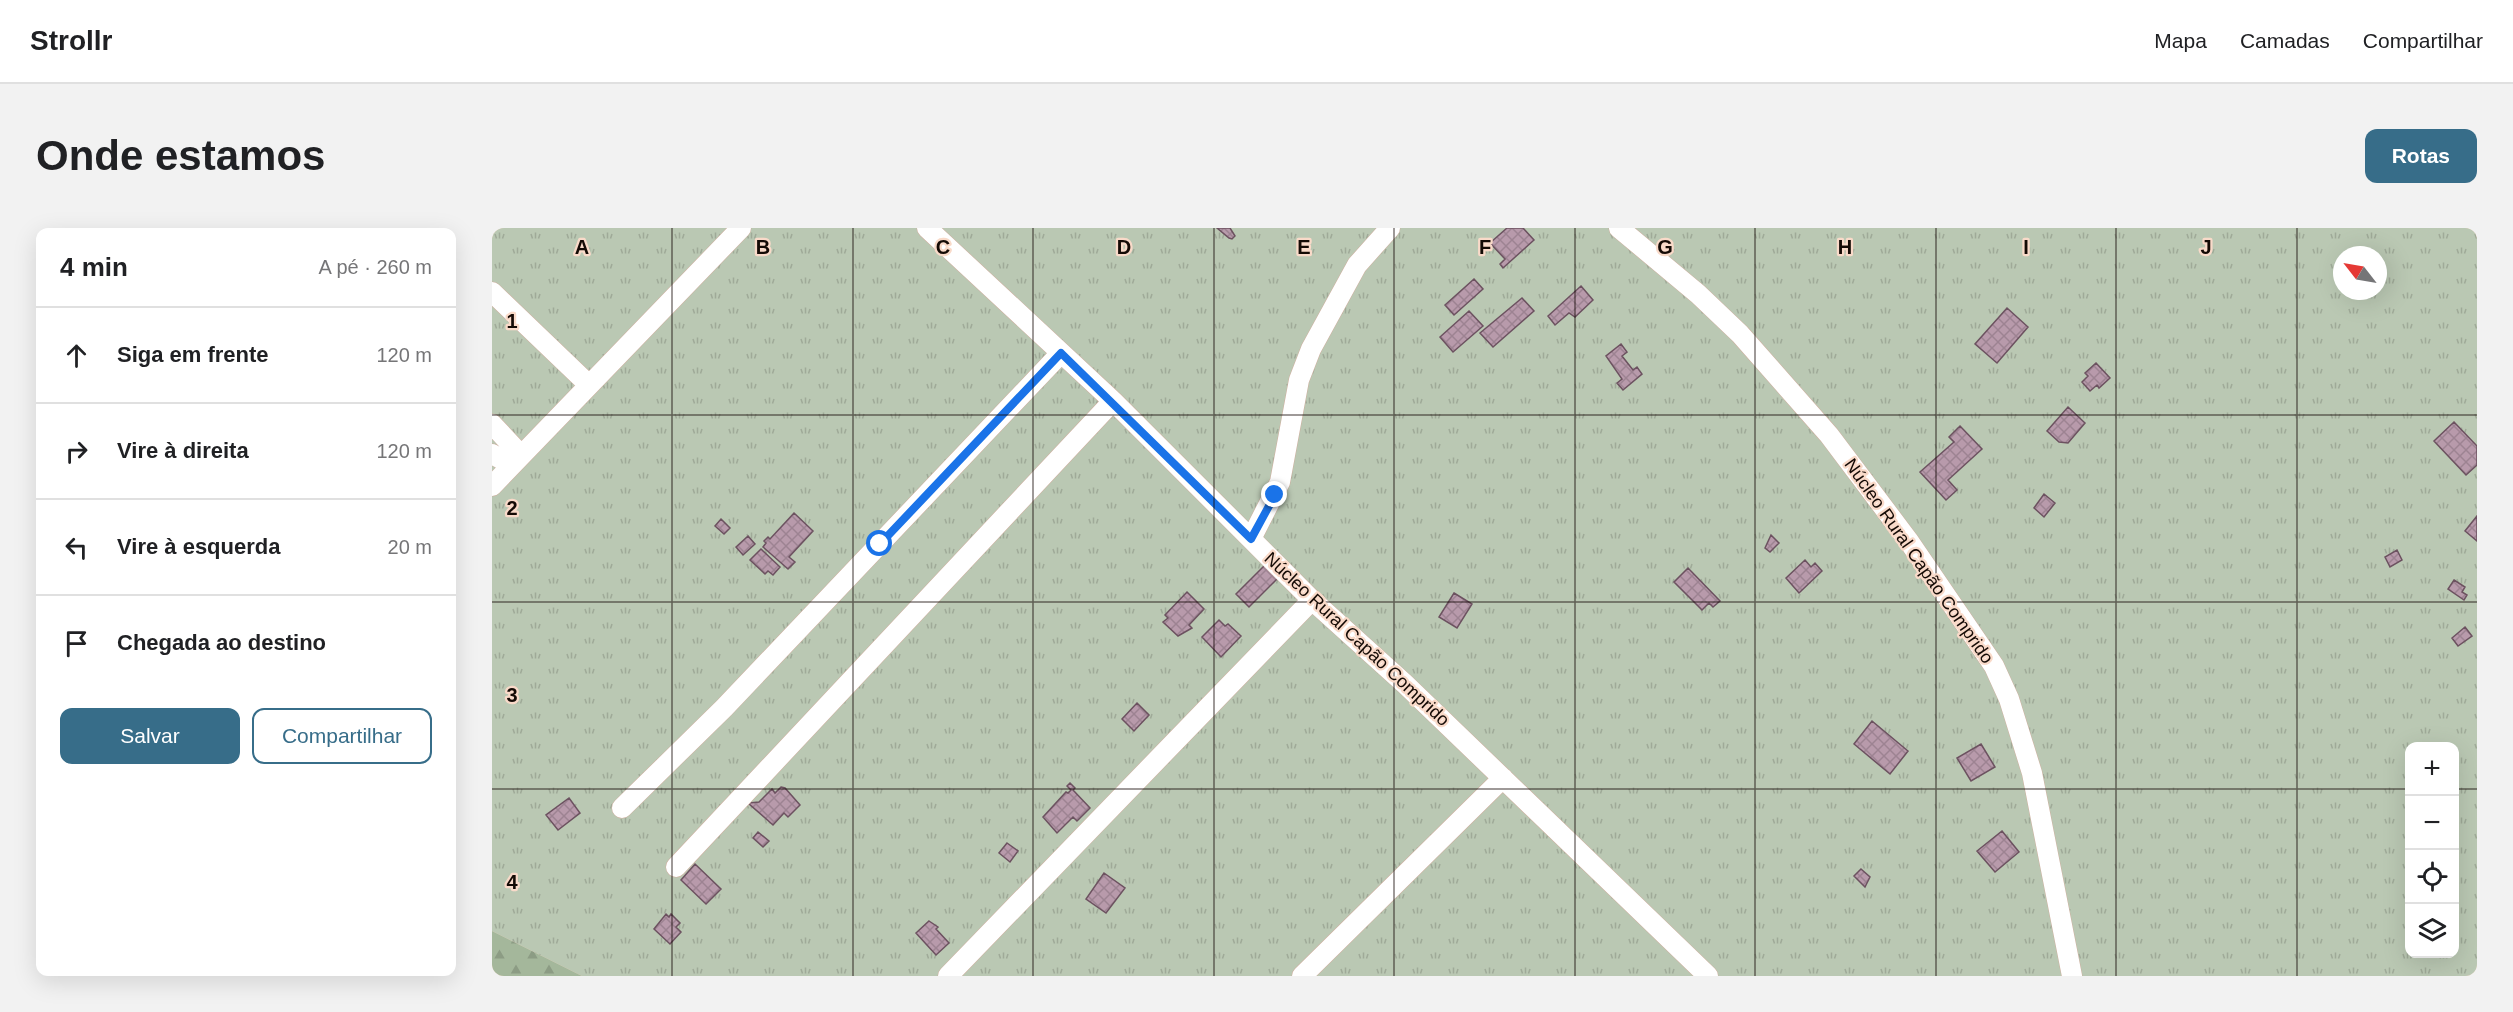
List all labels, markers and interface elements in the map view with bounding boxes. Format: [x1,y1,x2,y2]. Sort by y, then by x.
text: Strollr [30,25,112,56]
text: Mapa [2154,29,2207,52]
text: Camadas [2240,29,2330,52]
text: Compartilhar [2363,29,2483,52]
button: Rotas [2365,129,2477,183]
text: Onde estamos [36,132,325,179]
text: A [575,236,589,258]
text: B [756,236,770,258]
text: C [936,236,950,258]
text: D [1117,236,1131,258]
text: E [1297,236,1311,258]
text: F [1479,236,1491,258]
text: G [1657,236,1673,258]
text: H [1838,236,1852,258]
text: I [2023,236,2029,258]
text: J [2200,236,2212,258]
north arrow [2333,246,2387,300]
text: 4 min [60,252,128,282]
text: A pé · 260 m [319,256,432,278]
text: 1 [506,310,518,332]
icon: ahead [60,339,93,372]
text: Siga em frente [117,342,269,367]
text: 120 m [376,344,432,366]
icon: right [60,435,93,468]
text: Vire à direita [117,438,249,463]
text: 120 m [376,440,432,462]
street label: Núcleo Rural Capão Comprido [1841,455,1997,667]
route end [1261,481,1287,507]
text: 2 [506,497,518,519]
route start [866,530,892,556]
icon: left [60,531,93,564]
text: Vire à esquerda [117,534,280,559]
text: 20 m [388,536,432,558]
street label: Núcleo Rural Capão Comprido [1261,548,1453,730]
icon: arrive [60,627,93,660]
text: Chegada ao destino [117,630,326,655]
text: 3 [506,684,518,706]
button: Salvar [60,708,240,764]
button: Compartilhar [252,708,432,764]
map controls [2405,742,2459,958]
button: + [2405,742,2459,796]
button: − [2405,796,2459,850]
button: locate [2405,850,2459,904]
text: 4 [506,871,518,893]
button: layers [2405,904,2459,958]

